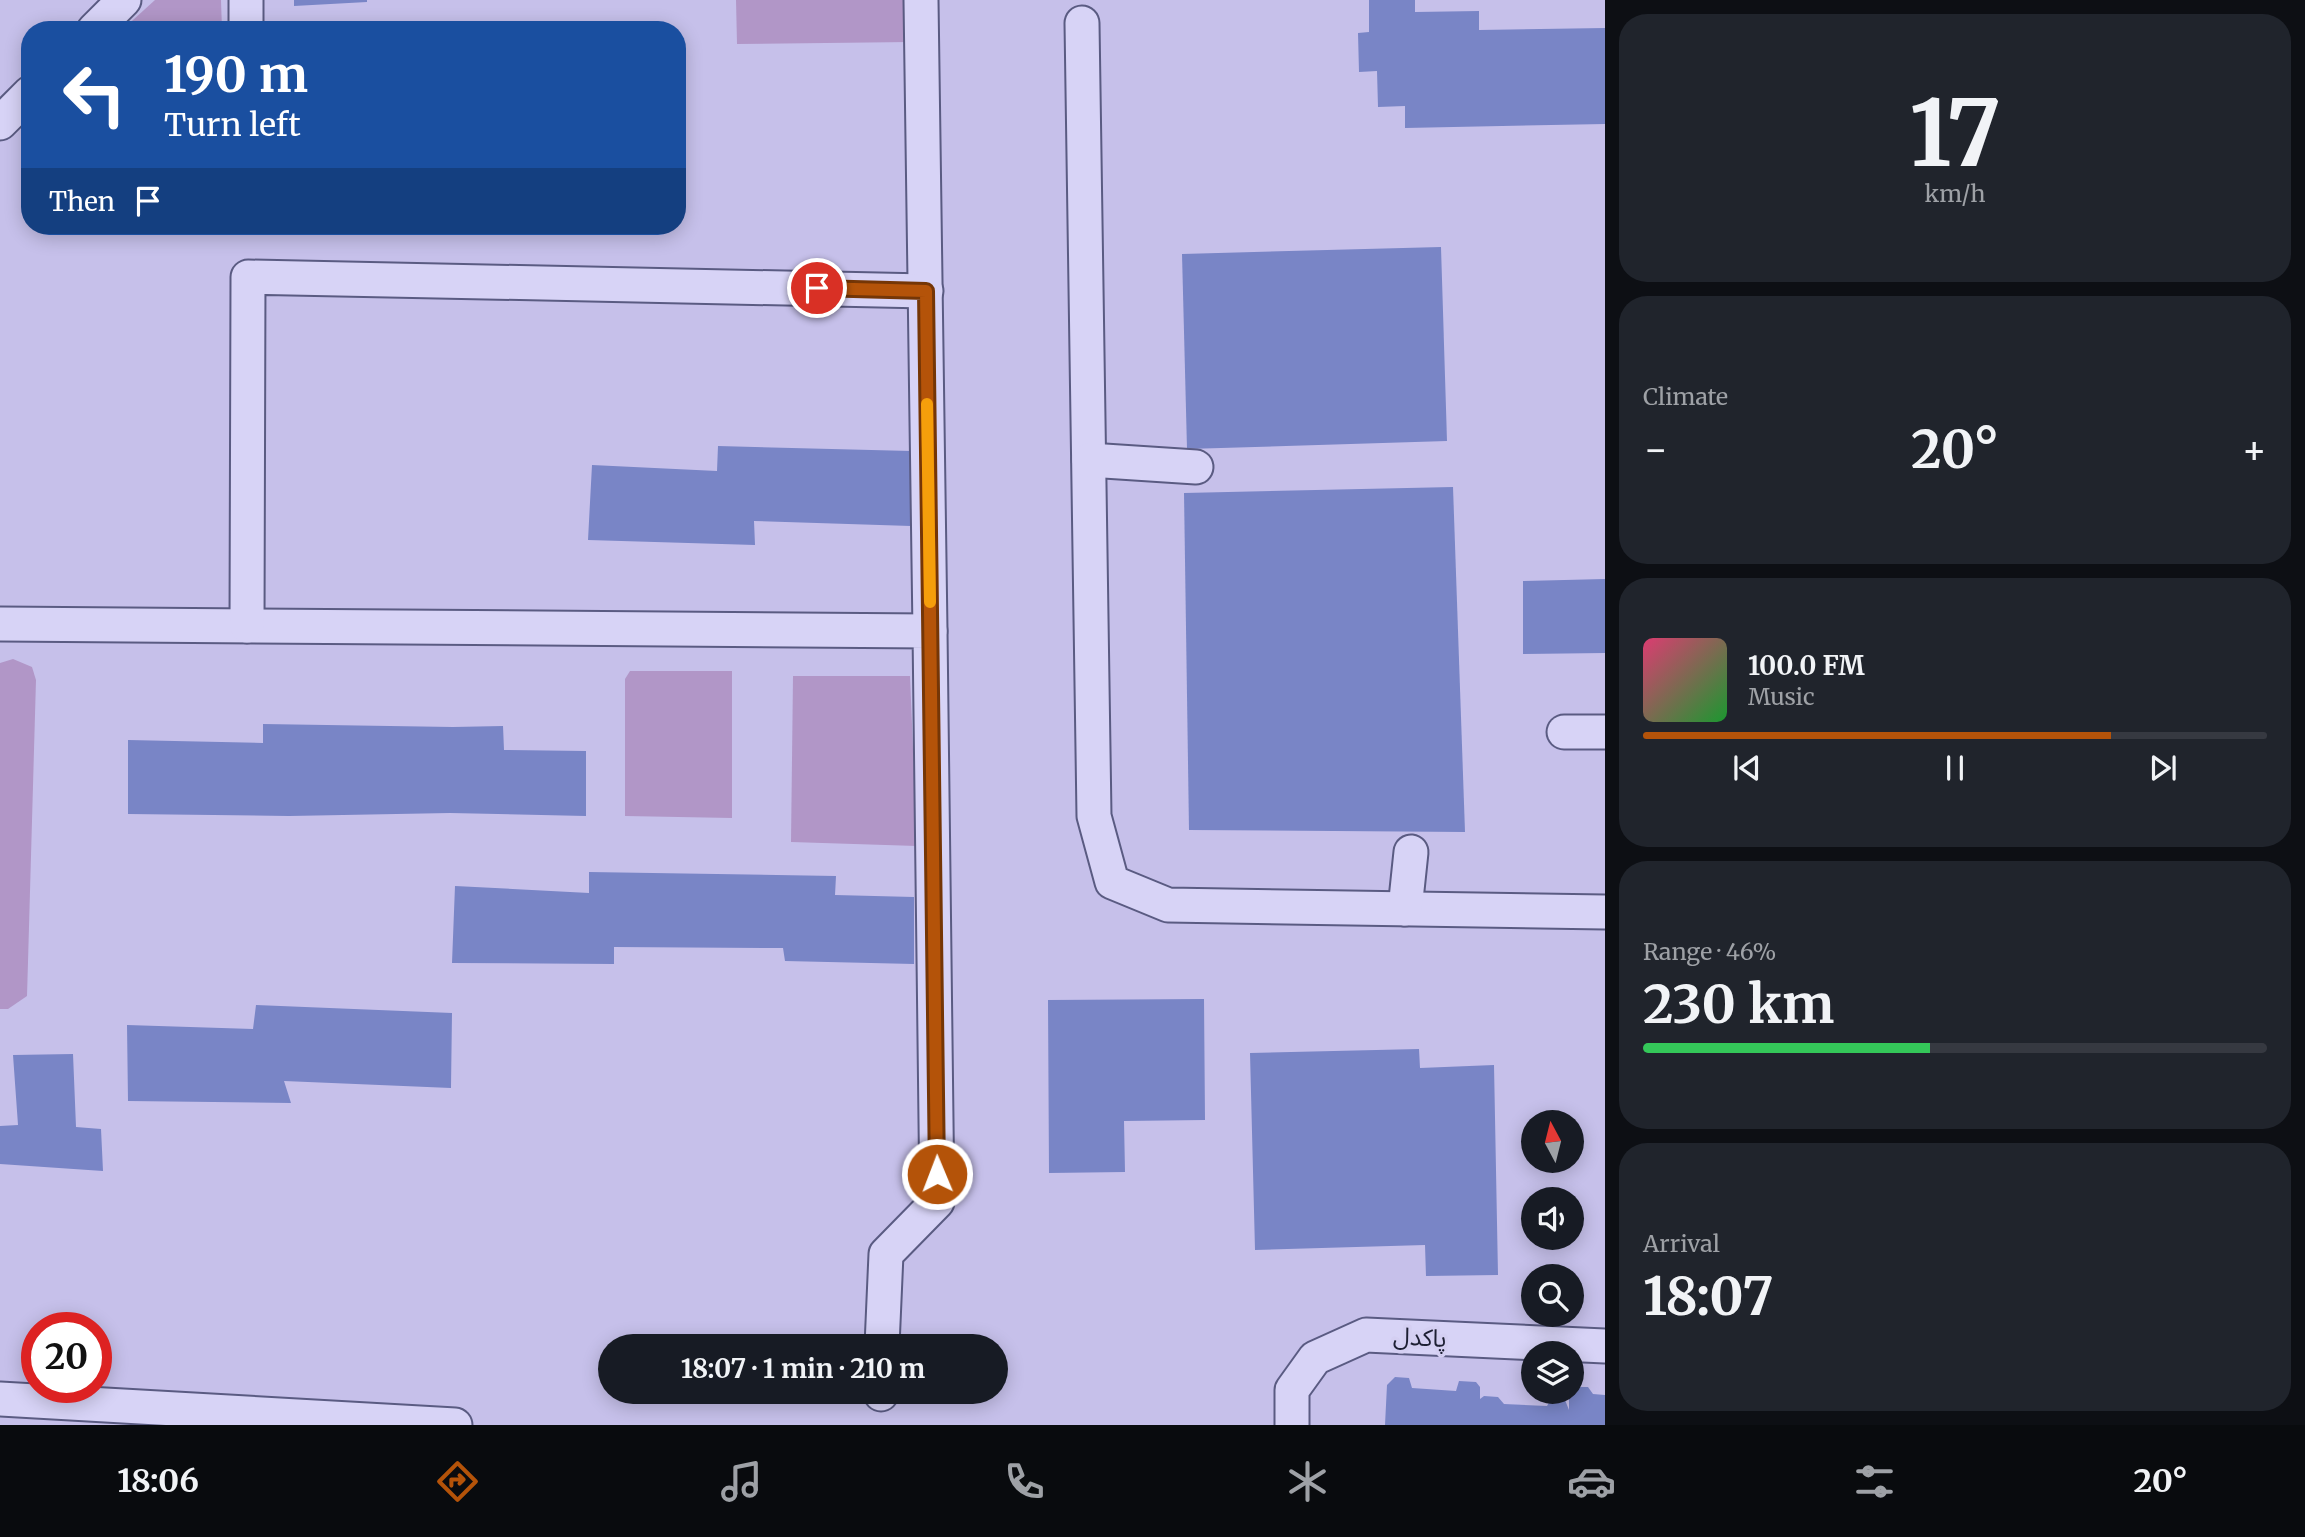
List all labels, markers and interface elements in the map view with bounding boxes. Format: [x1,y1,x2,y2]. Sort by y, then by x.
text: 190 m [164,44,308,105]
icon: left [49,49,140,140]
text: 17 [1909,76,2001,191]
text: Turn left [164,105,301,145]
text: km/h [1925,179,1985,208]
icon: arrive [129,182,167,220]
text: Then [49,185,115,218]
pin [787,258,847,318]
icon: arrive [798,269,836,307]
text: Climate [1643,382,1728,411]
text: 20° [1911,417,1999,482]
text: − [1643,426,1668,473]
text: + [2242,426,2267,473]
text: 100.0 FM [1748,649,1865,682]
text: Music [1748,682,1815,711]
icon: previous [1728,749,1766,787]
icon: pause [1936,749,1974,787]
icon: next [2144,749,2182,787]
text: Range · 46% [1643,937,1776,966]
text: 230 km [1643,972,1834,1037]
north arrow [1521,1110,1584,1172]
map controls [1521,1110,1584,1404]
position arrow [900,1137,974,1211]
button: sound [1521,1187,1584,1250]
text: Arrival [1643,1229,1720,1258]
button: search [1521,1264,1584,1327]
text: 18:07 [1643,1264,1774,1329]
speed limit sign: 20 [21,1312,112,1403]
street label: پاکدل [1392,1320,1448,1354]
button: layers [1521,1341,1584,1404]
text: 18:07 · 1 min · 210 m [681,1352,925,1385]
icon: directions [433,1457,482,1506]
icon: music [717,1457,766,1506]
icon: phone [1000,1457,1049,1506]
icon: climate [1283,1457,1332,1506]
icon: car [1567,1457,1616,1506]
icon: filters [1850,1457,1899,1506]
text: 18:06 [117,1461,199,1501]
text: 20° [2133,1461,2188,1501]

